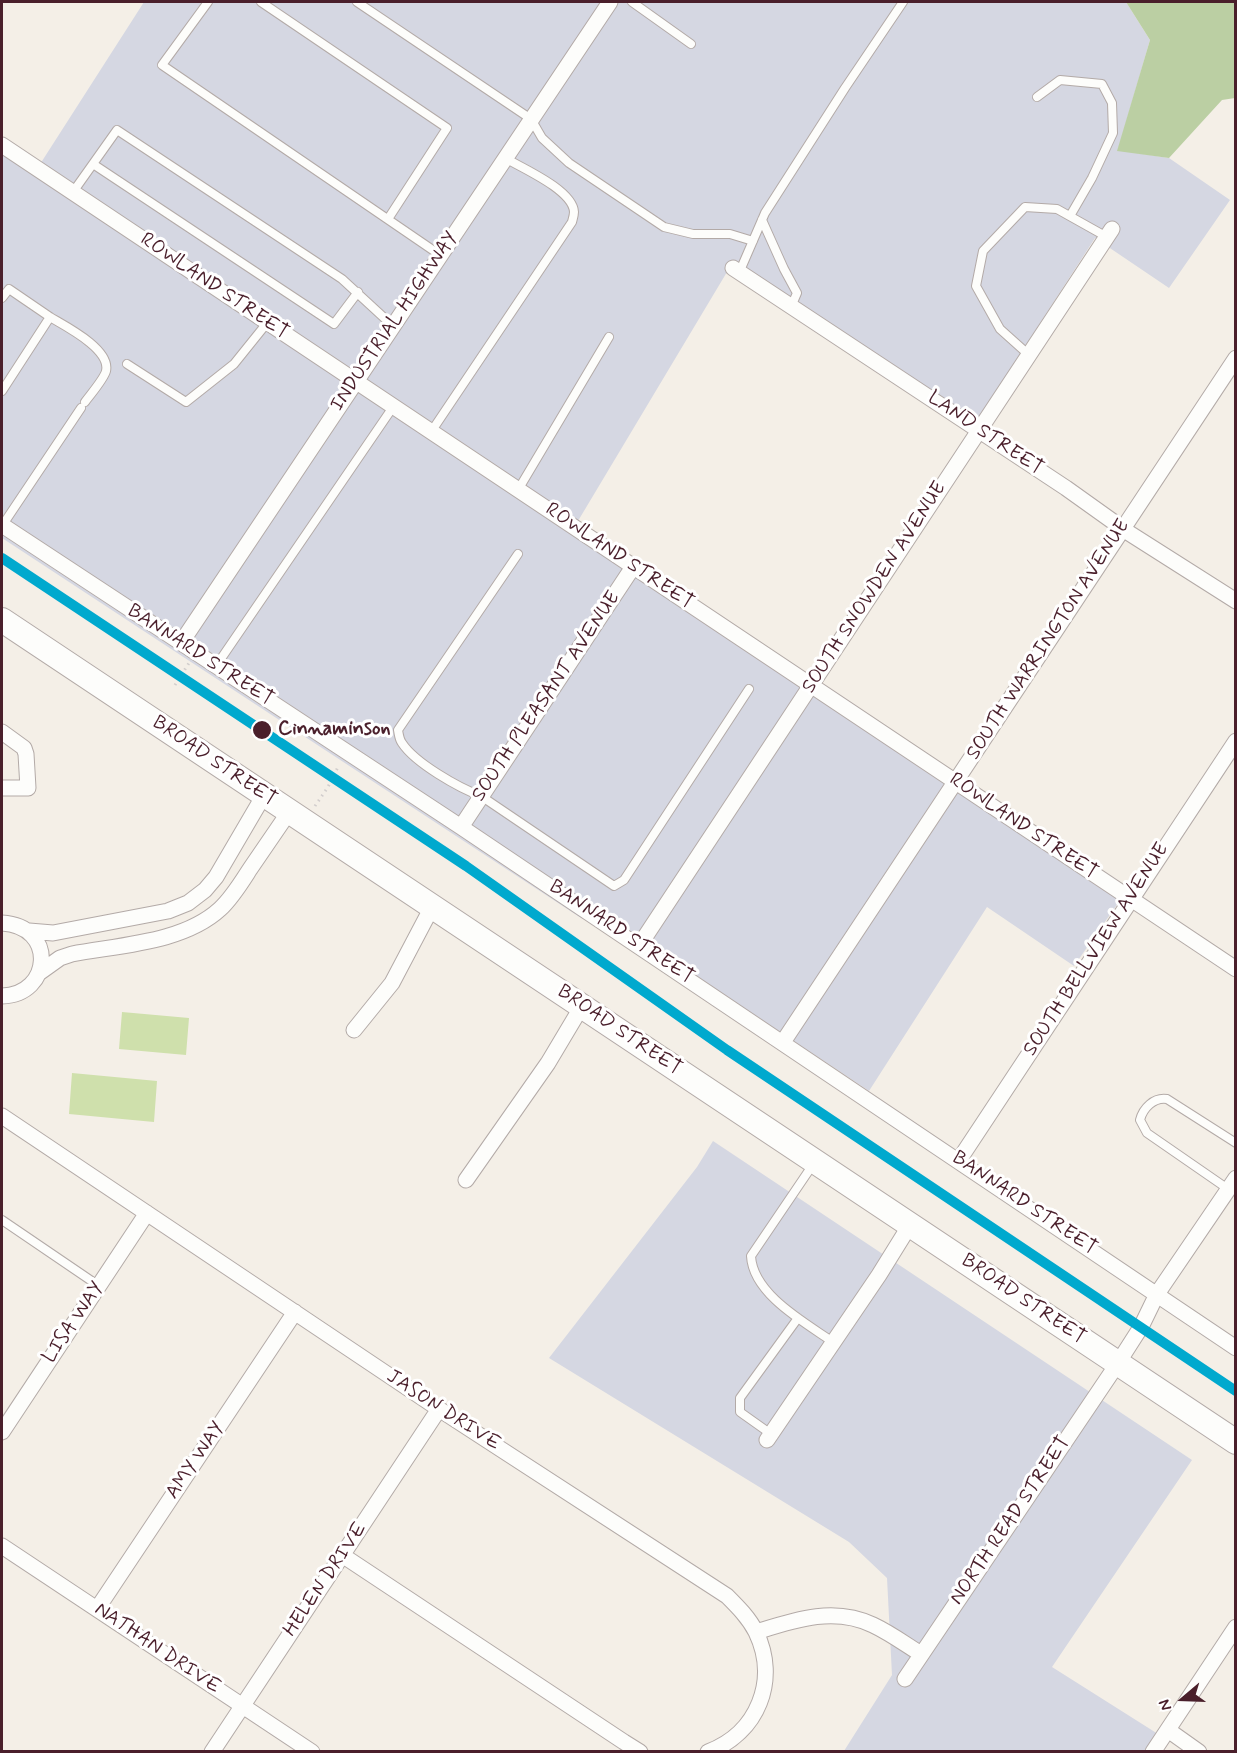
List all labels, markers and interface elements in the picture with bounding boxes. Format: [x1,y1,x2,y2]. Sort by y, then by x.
street label: ROWLAND STREET [135,228,293,346]
street label: INDUSTRIAL HIGHWAY [326,228,464,416]
street label: LAND STREET [923,386,1047,482]
street label: SOUTH SNOWDEN AVENUE [798,478,952,698]
street label: ROWLAND STREET [540,498,698,616]
street label: SOUTH WARRINGTON AVENUE [962,515,1136,765]
street label: SOUTH PLEASANT AVENUE [468,587,626,807]
street label: BANNARD STREET [122,600,278,712]
street label: BROAD STREET [147,711,281,813]
place label: Cinnaminson [278,718,391,742]
marker: Cinnaminson [251,719,273,741]
street label: ROWLAND STREET [944,768,1102,886]
street label: SOUTH BELLVIEW AVENUE [1019,839,1175,1061]
street label: BANNARD STREET [544,876,698,990]
street label: BROAD STREET [552,980,686,1082]
street label: BANNARD STREET [947,1147,1101,1261]
street label: BROAD STREET [956,1249,1090,1351]
street label: LISA WAY [38,1278,110,1368]
street label: JASON DRIVE [381,1365,505,1457]
street label: AMY WAY [161,1418,231,1504]
street label: NORTH READ STREET [946,1432,1076,1610]
street label: HELEN DRIVE [279,1518,373,1642]
street label: NATHAN DRIVE [89,1598,225,1700]
north arrow [1153,1669,1213,1729]
text: N [1154,1697,1177,1713]

